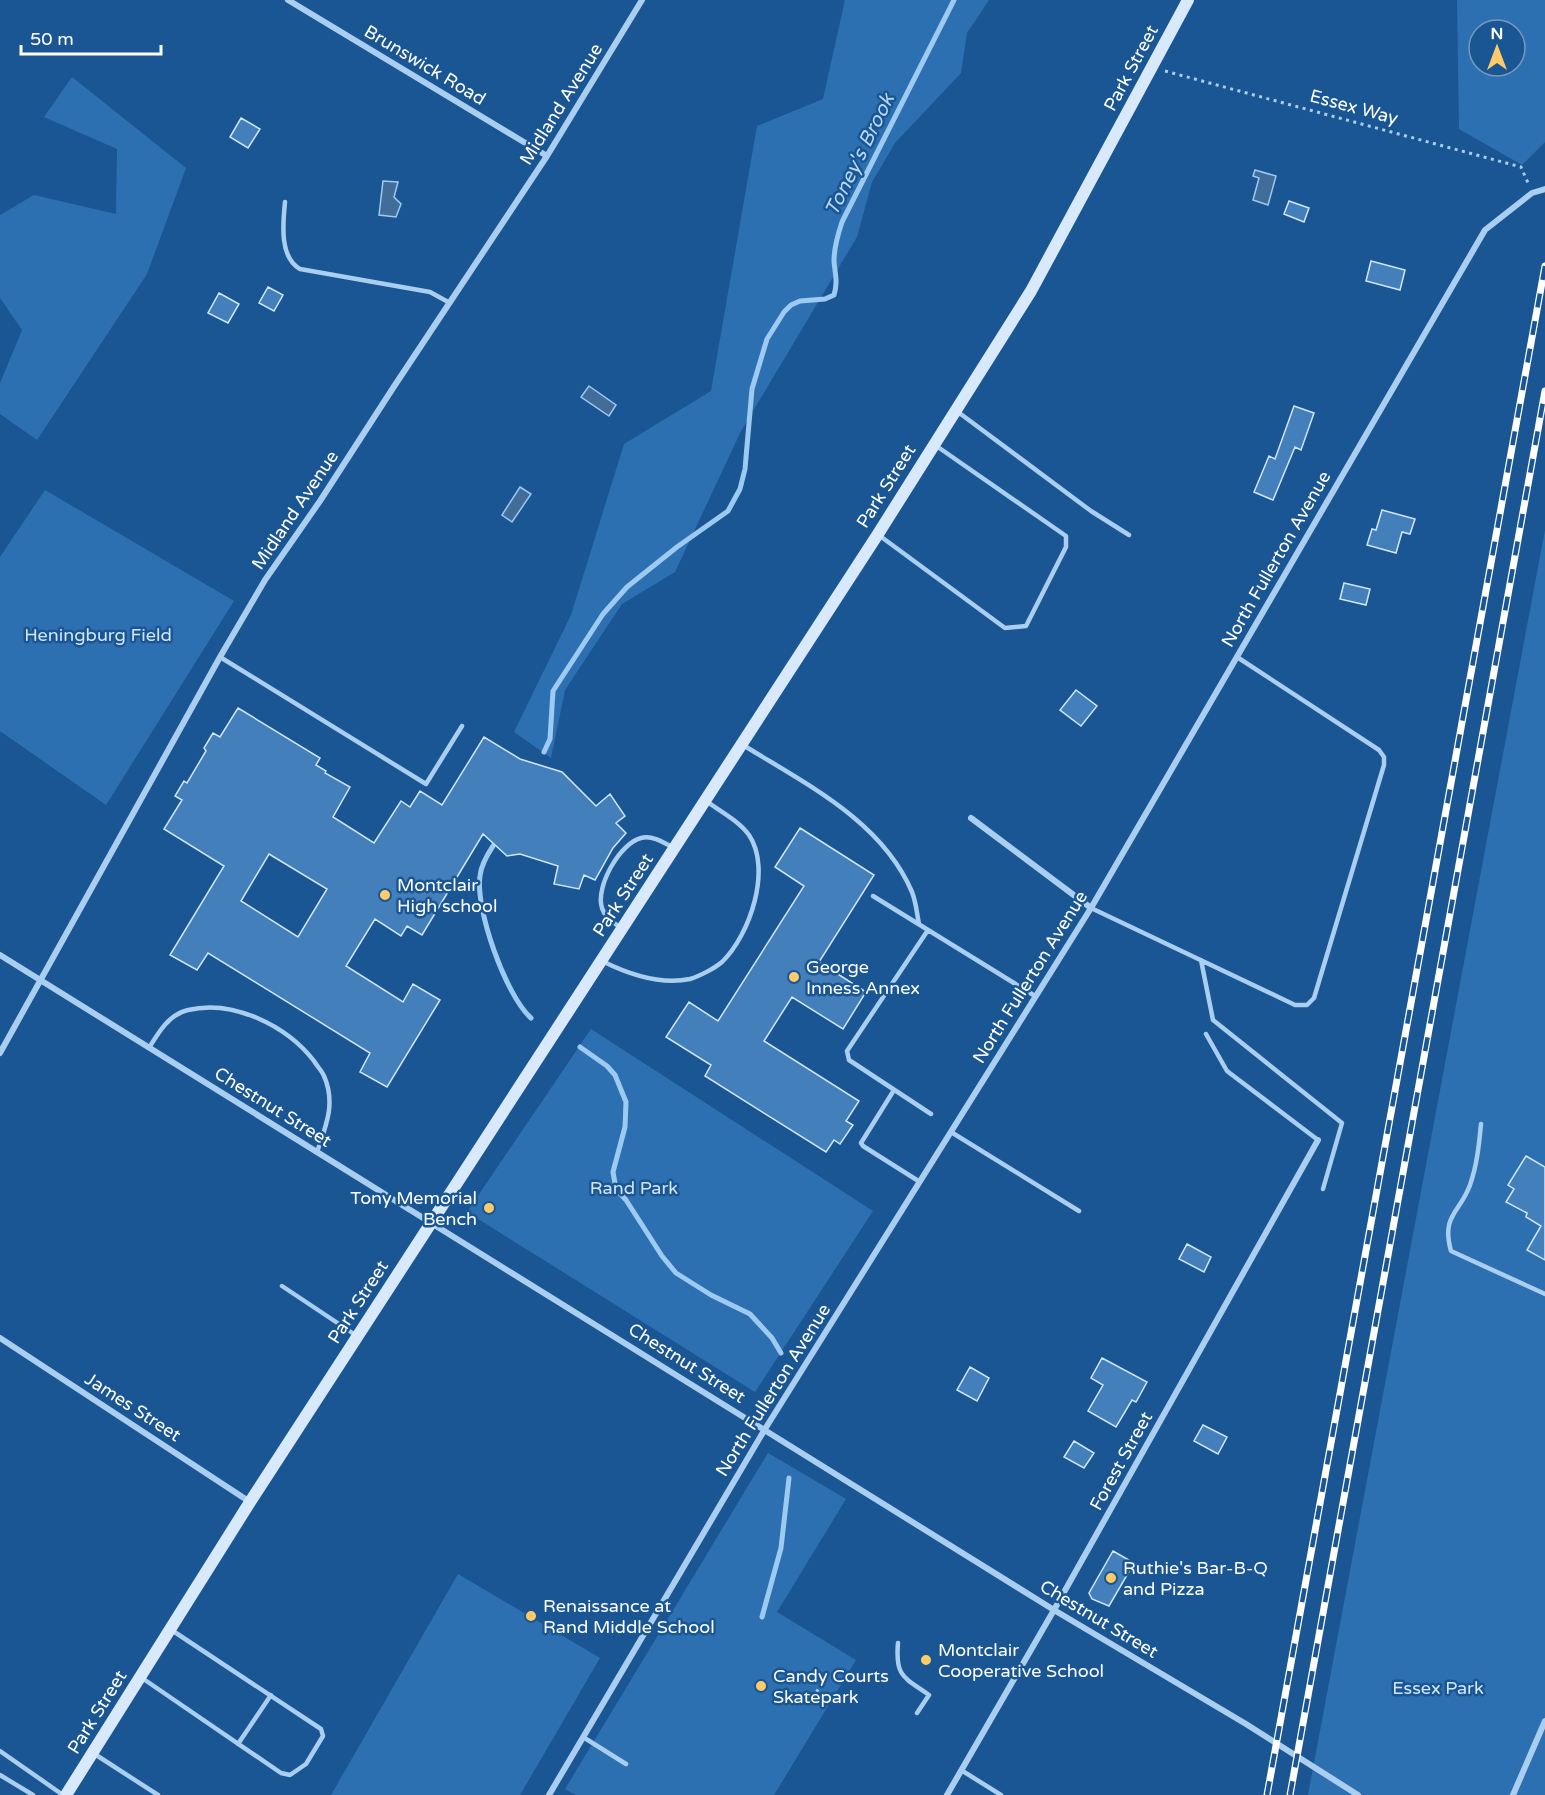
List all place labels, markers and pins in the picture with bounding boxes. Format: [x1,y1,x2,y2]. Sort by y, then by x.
place label: Montclair High school [397,874,497,917]
marker: Montclair High school [378,888,392,902]
place label: George Inness Annex [806,956,920,999]
marker: George Inness Annex [787,970,801,984]
place label: Tony Memorial Bench [350,1187,477,1230]
marker: Tony Memorial Bench [482,1201,496,1215]
place label: Ruthie's Bar-B-Q and Pizza [1123,1557,1268,1600]
marker: Ruthie's Bar-B-Q and Pizza [1104,1571,1118,1585]
place label: Renaissance at Rand Middle School [543,1595,715,1638]
marker: Renaissance at Rand Middle School [524,1609,538,1623]
place label: Montclair Cooperative School [938,1639,1104,1682]
marker: Montclair Cooperative School [919,1653,933,1667]
place label: Candy Courts Skatepark [773,1665,889,1708]
marker: Candy Courts Skatepark [754,1679,768,1693]

